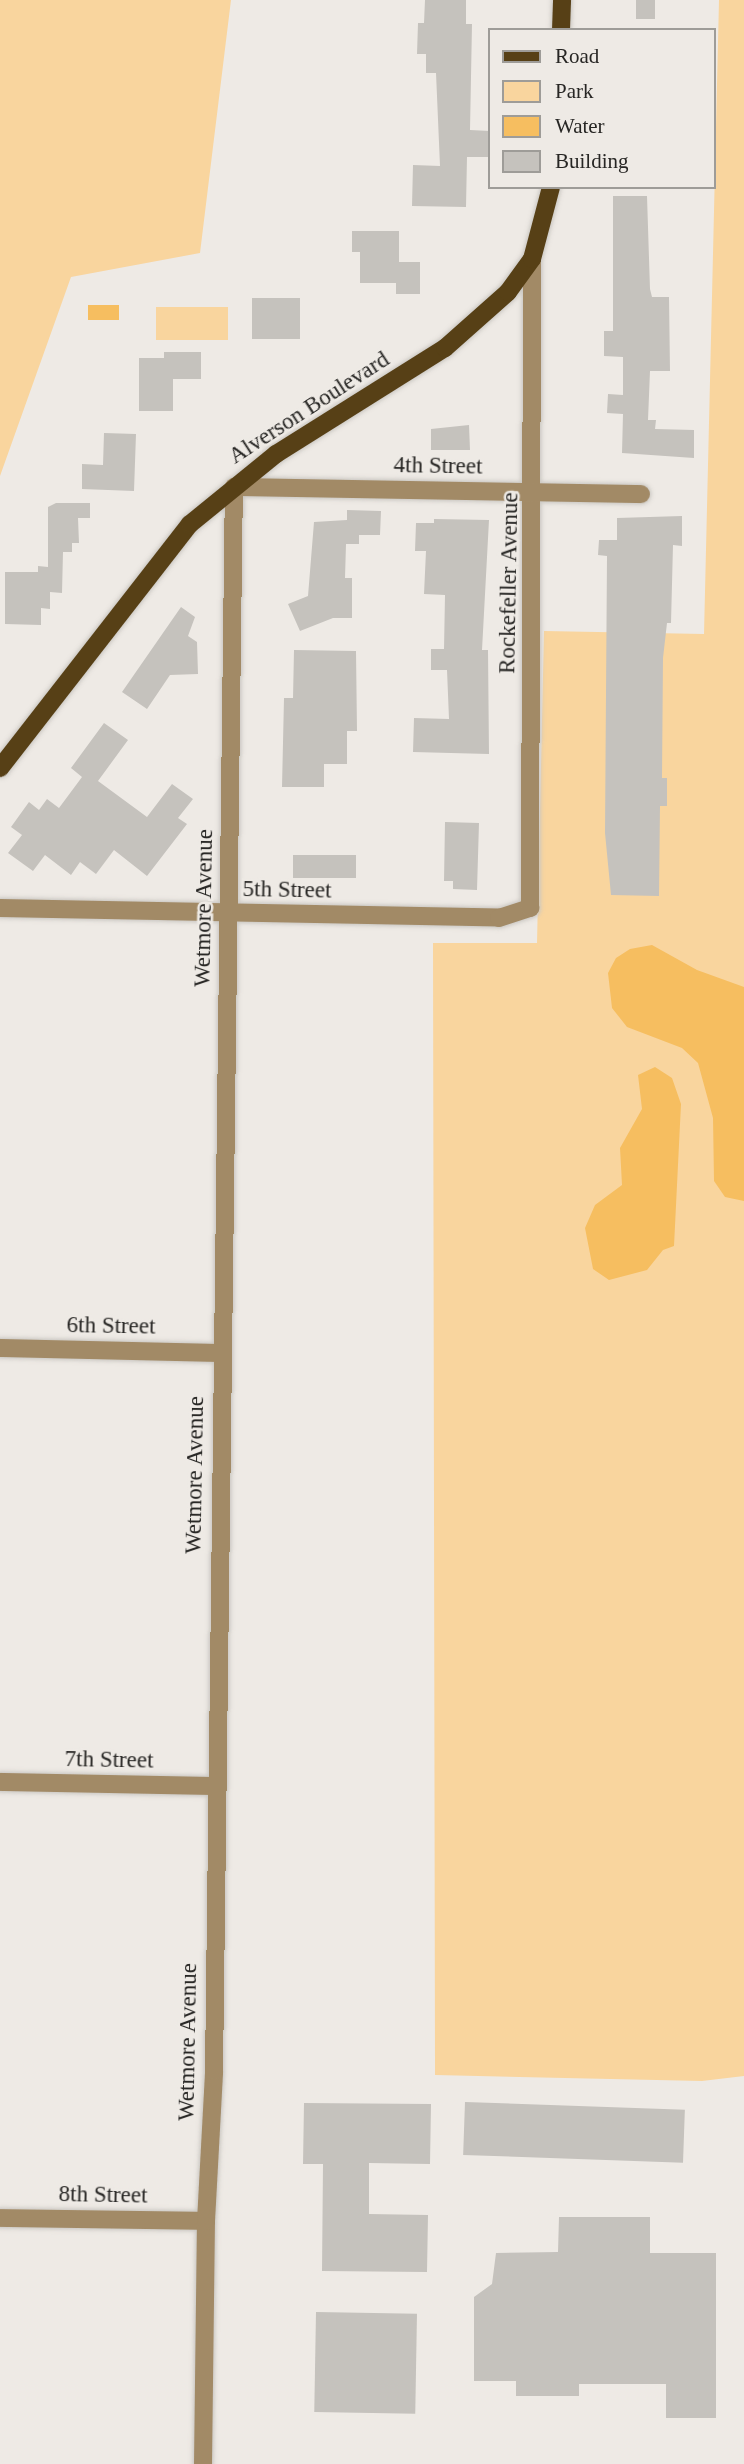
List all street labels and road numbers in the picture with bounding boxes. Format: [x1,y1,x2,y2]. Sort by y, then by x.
street label: Alverson Boulevard [224,346,394,470]
street label: 4th Street [393,451,483,481]
street label: Rockefeller Avenue [494,491,524,675]
street label: Wetmore Avenue [189,828,219,988]
street label: 5th Street [242,875,332,905]
street label: 6th Street [66,1311,156,1341]
street label: Wetmore Avenue [180,1395,210,1555]
street label: 7th Street [64,1745,154,1775]
street label: Wetmore Avenue [173,1962,203,2122]
street label: 8th Street [58,2180,148,2210]

